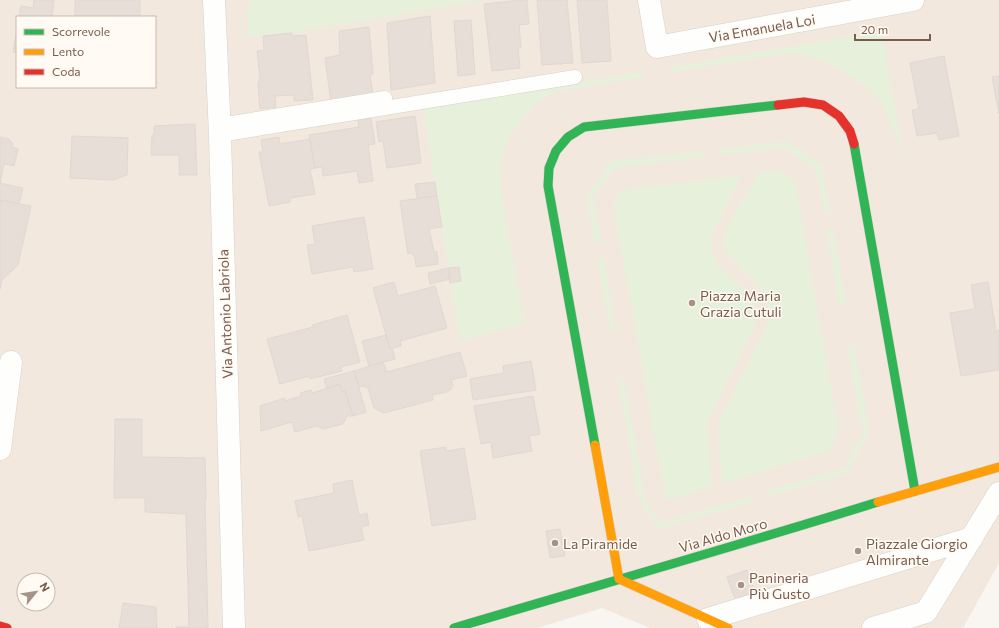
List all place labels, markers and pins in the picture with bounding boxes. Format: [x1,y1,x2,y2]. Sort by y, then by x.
place label: Piazza Maria Grazia Cutuli [700,287,782,320]
marker: Piazza Maria Grazia Cutuli [687,298,697,308]
place label: La Piramide [563,535,637,552]
place label: Piazzale Giorgio Almirante [866,535,968,568]
marker: La Piramide [550,538,560,548]
marker: Piazzale Giorgio Almirante [853,546,863,556]
place label: Panineria Più Gusto [749,569,810,602]
marker: Panineria Più Gusto [736,580,746,590]

